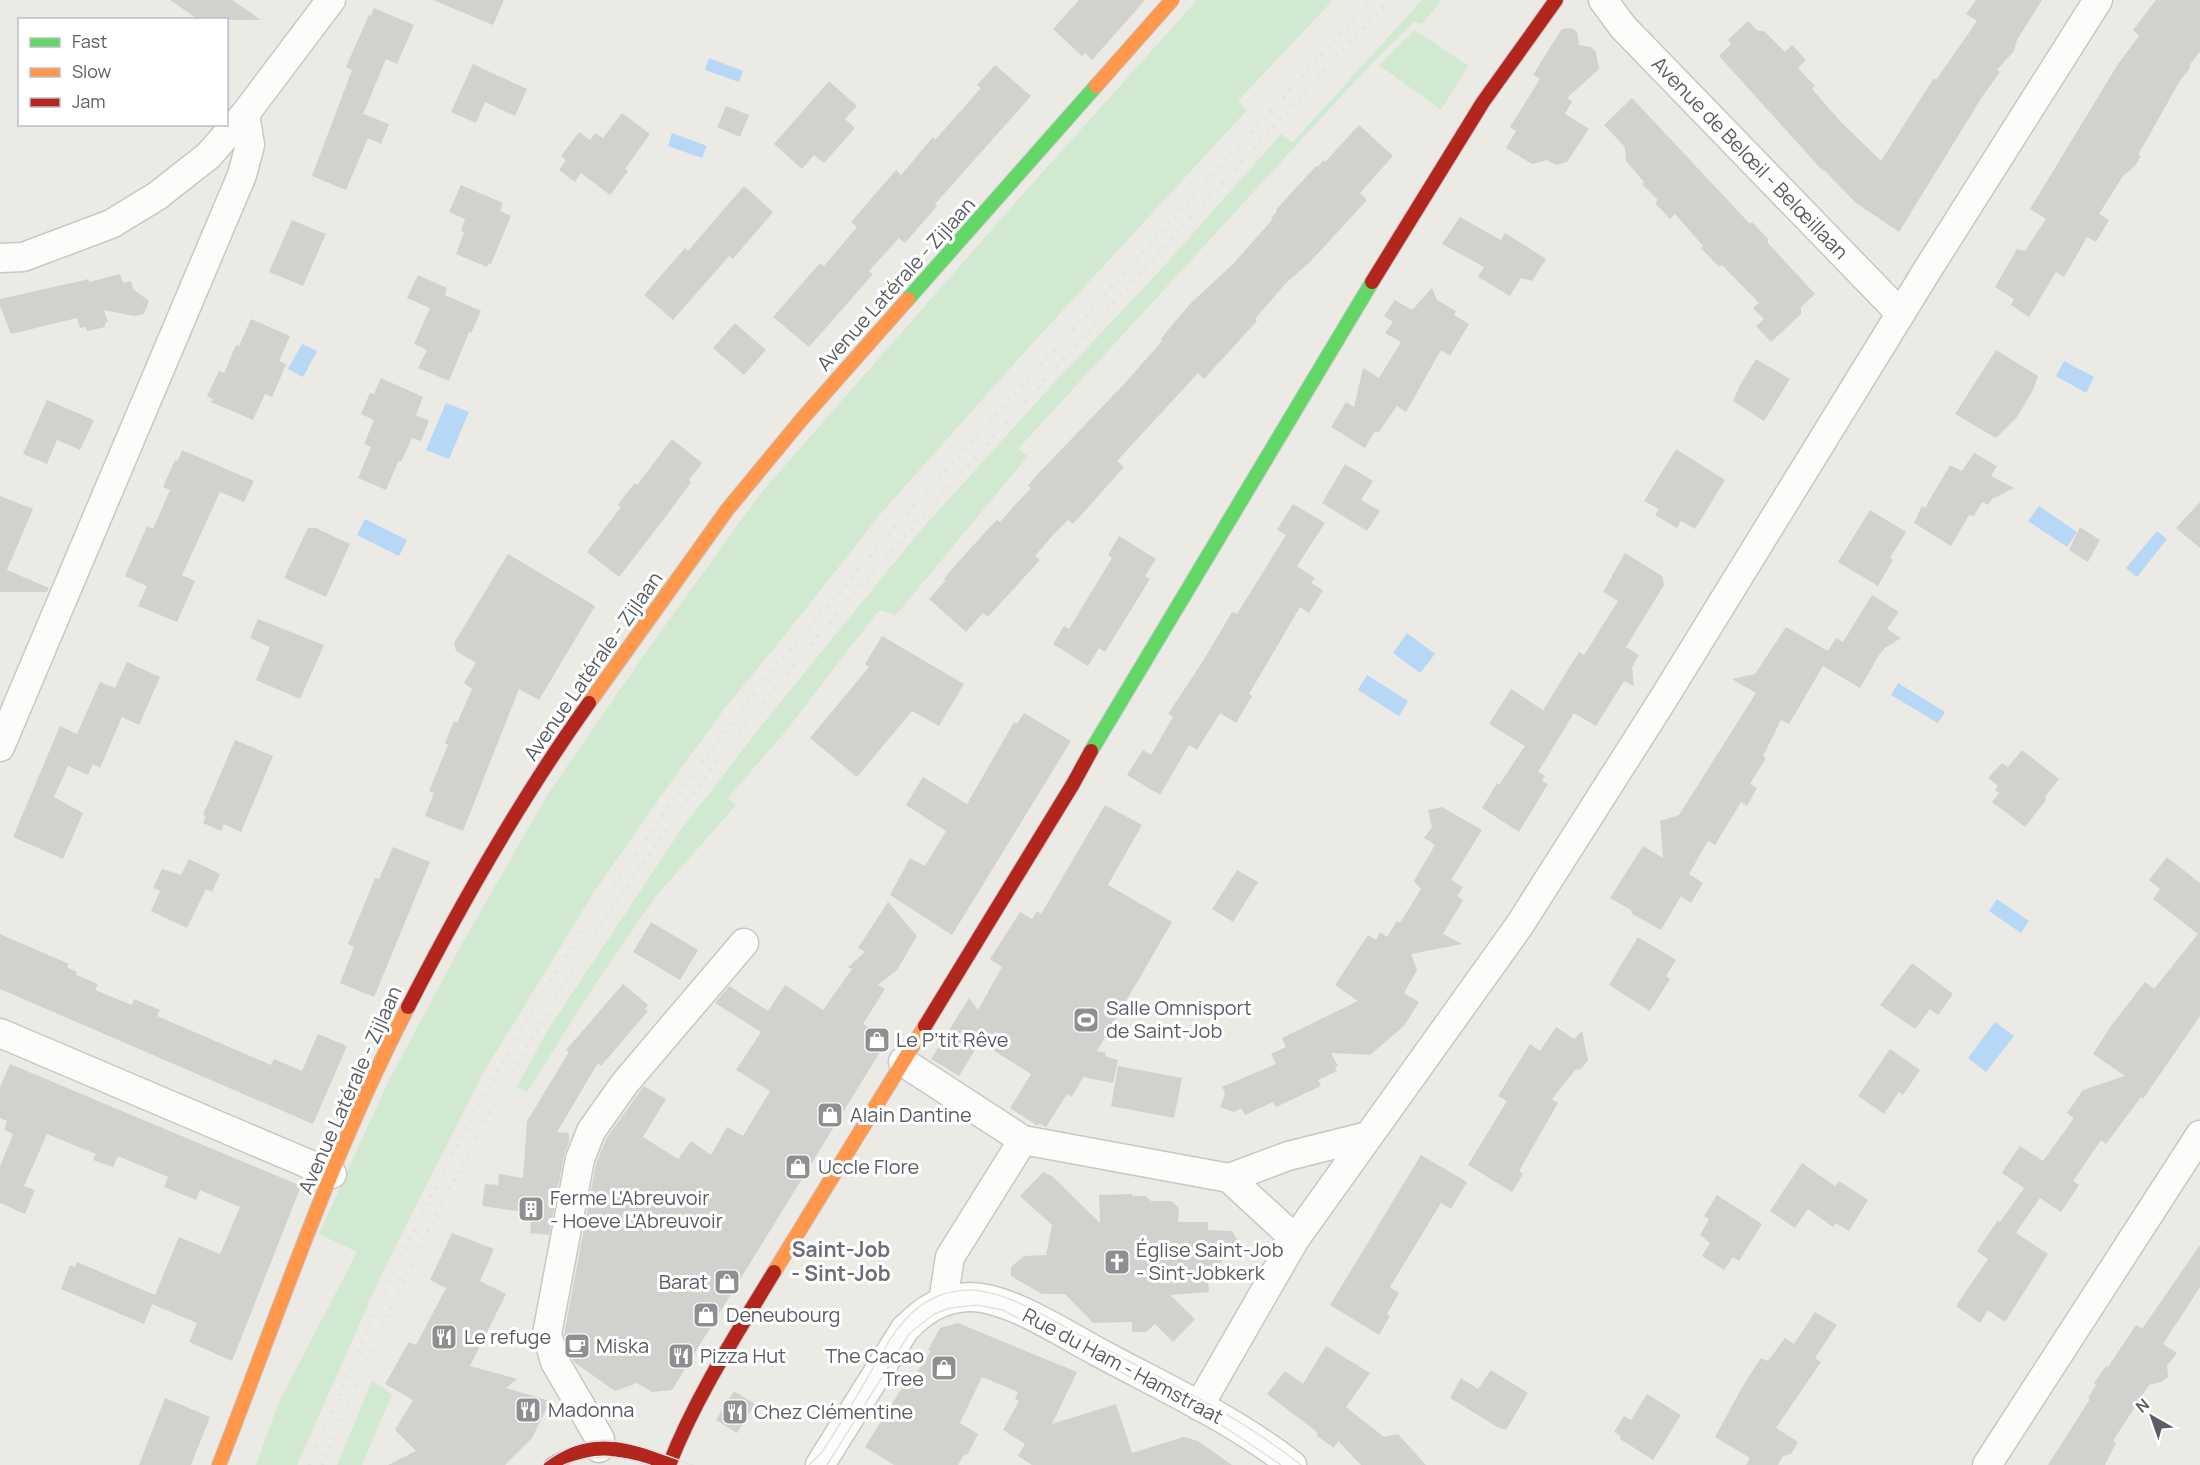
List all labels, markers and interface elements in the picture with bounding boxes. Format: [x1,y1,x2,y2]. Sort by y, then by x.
legend [18,18,228,126]
text: Fast [72,29,107,53]
street label: Avenue de Belœil - Belœillaan [1646,50,1855,265]
text: Slow [72,59,112,83]
text: Jam [72,89,106,113]
street label: Avenue Latérale - Zijlaan [810,191,981,376]
street label: Avenue Latérale - Zijlaan [517,566,668,766]
street label: Avenue Latérale - Zijlaan [291,982,408,1198]
place label: Salle Omnisport de Saint-Job [1106,994,1252,1044]
sports icon: Salle Omnisport de Saint-Job [1071,1005,1101,1035]
shop icon: Le P’tit Rêve [862,1025,892,1055]
place label: Le P’tit Rêve [896,1026,1008,1053]
shop icon: Alain Dantine [815,1100,845,1130]
place label: Alain Dantine [850,1101,972,1128]
shop icon: Uccle Flore [783,1152,813,1182]
place label: Uccle Flore [818,1153,919,1180]
place label: Ferme L'Abreuvoir - Hoeve L'Abreuvoir [550,1184,723,1234]
building icon: Ferme L'Abreuvoir - Hoeve L'Abreuvoir [516,1194,546,1224]
district label: Saint-Job - Sint-Job [791,1235,891,1287]
place label: Église Saint-Job - Sint-Jobkerk [1136,1236,1284,1286]
church icon: Église Saint-Job - Sint-Jobkerk [1102,1247,1132,1277]
shop icon: Barat [712,1267,742,1297]
place label: Barat [659,1268,708,1295]
shop icon: Deneubourg [691,1300,721,1330]
place label: Deneubourg [726,1301,840,1328]
street label: Rue du Ham - Hamstraat [1018,1301,1228,1430]
restaurant icon: Le refuge [429,1322,459,1352]
place label: Le refuge [464,1323,551,1350]
cafe icon: Miska [562,1331,592,1361]
place label: Miska [596,1332,649,1359]
restaurant icon: Pizza Hut [666,1341,696,1371]
place label: Pizza Hut [700,1342,786,1369]
place label: The Cacao Tree [825,1342,924,1392]
shop icon: The Cacao Tree [929,1353,959,1383]
north arrow [2122,1387,2182,1447]
text: N [2131,1393,2154,1418]
restaurant icon: Madonna [513,1395,543,1425]
place label: Madonna [548,1396,634,1423]
restaurant icon: Chez Clémentine [720,1397,750,1427]
place label: Chez Clémentine [754,1398,913,1425]

